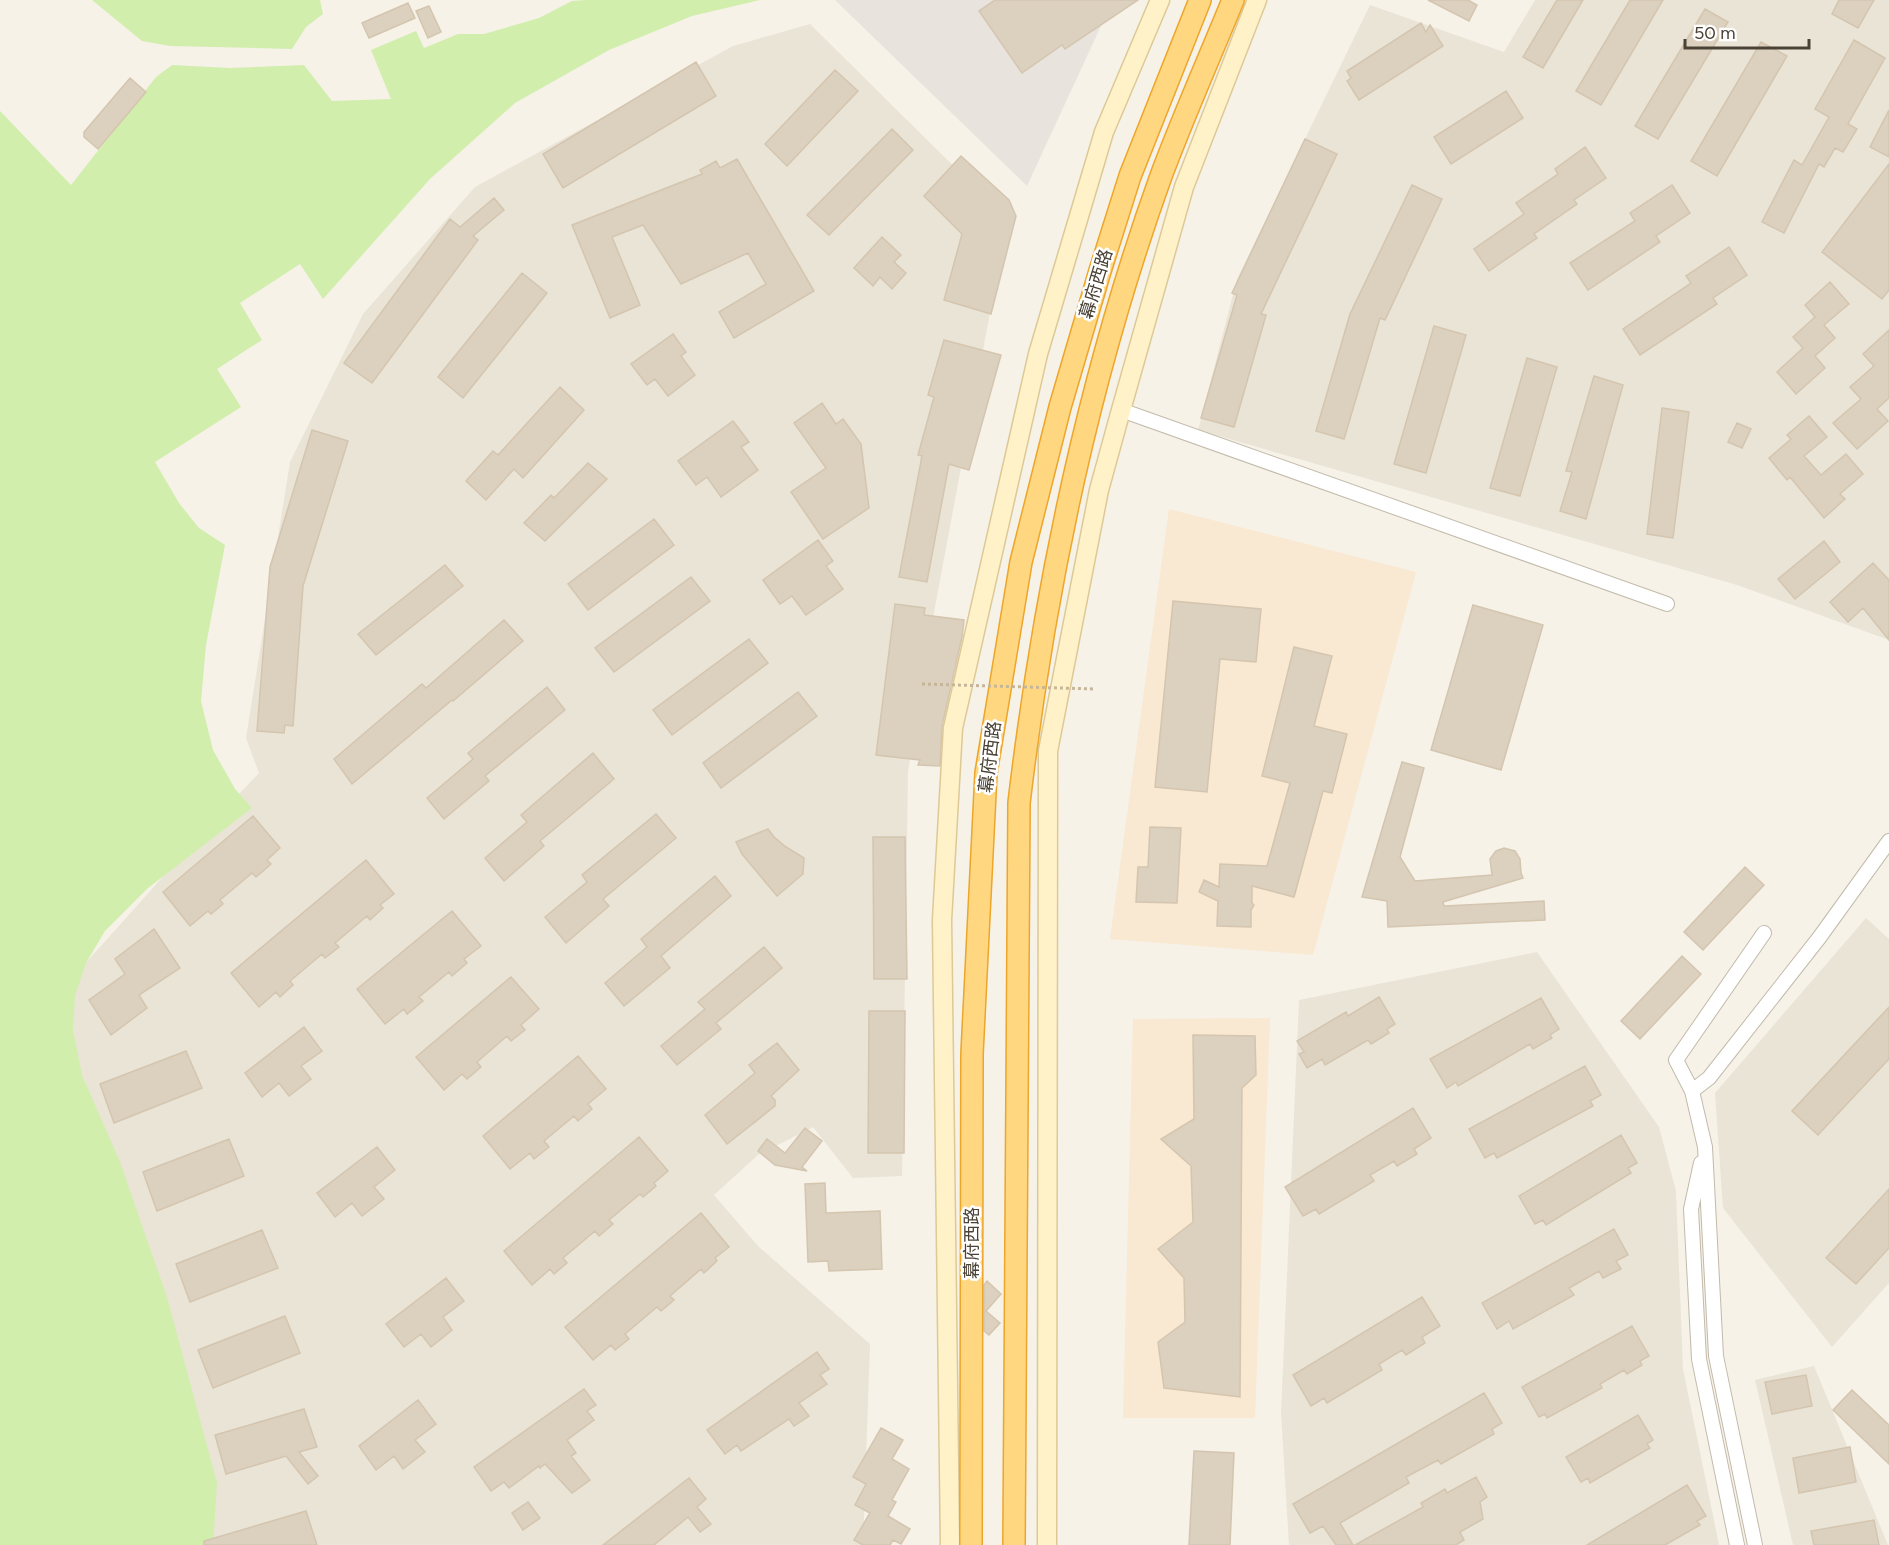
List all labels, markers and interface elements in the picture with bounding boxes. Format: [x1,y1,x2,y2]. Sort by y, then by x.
scale bar [1685,12,1810,50]
text: 50 m [1694,22,1736,44]
street label: 幕府西路 [1075,246,1117,322]
street label: 幕府西路 [975,720,1005,794]
street label: 幕府西路 [961,1207,983,1279]

